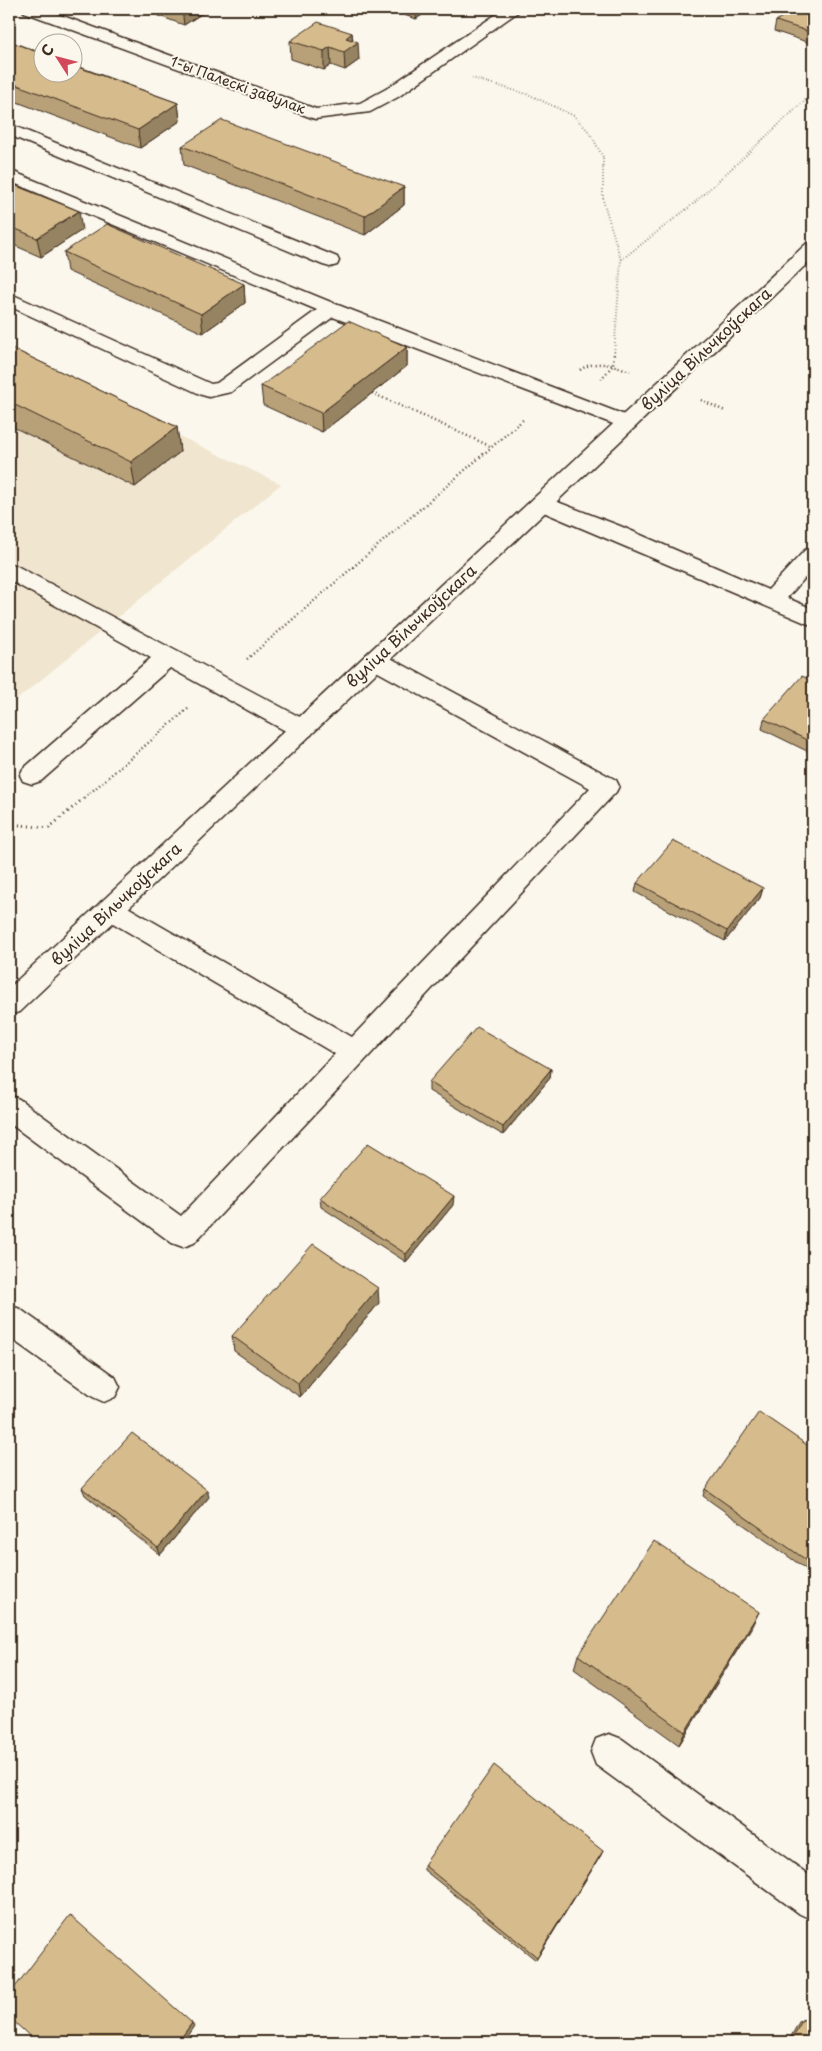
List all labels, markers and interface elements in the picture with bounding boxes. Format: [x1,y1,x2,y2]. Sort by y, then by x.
north arrow [32,32,82,82]
text: С [35,40,59,60]
street label: 1-ы Палескі завулак [168,50,309,119]
street label: вуліца Вільчкоўскага [635,281,776,415]
street label: вуліца Вільчкоўскага [340,558,481,692]
street label: вуліца Вільчкоўскага [45,836,186,970]

